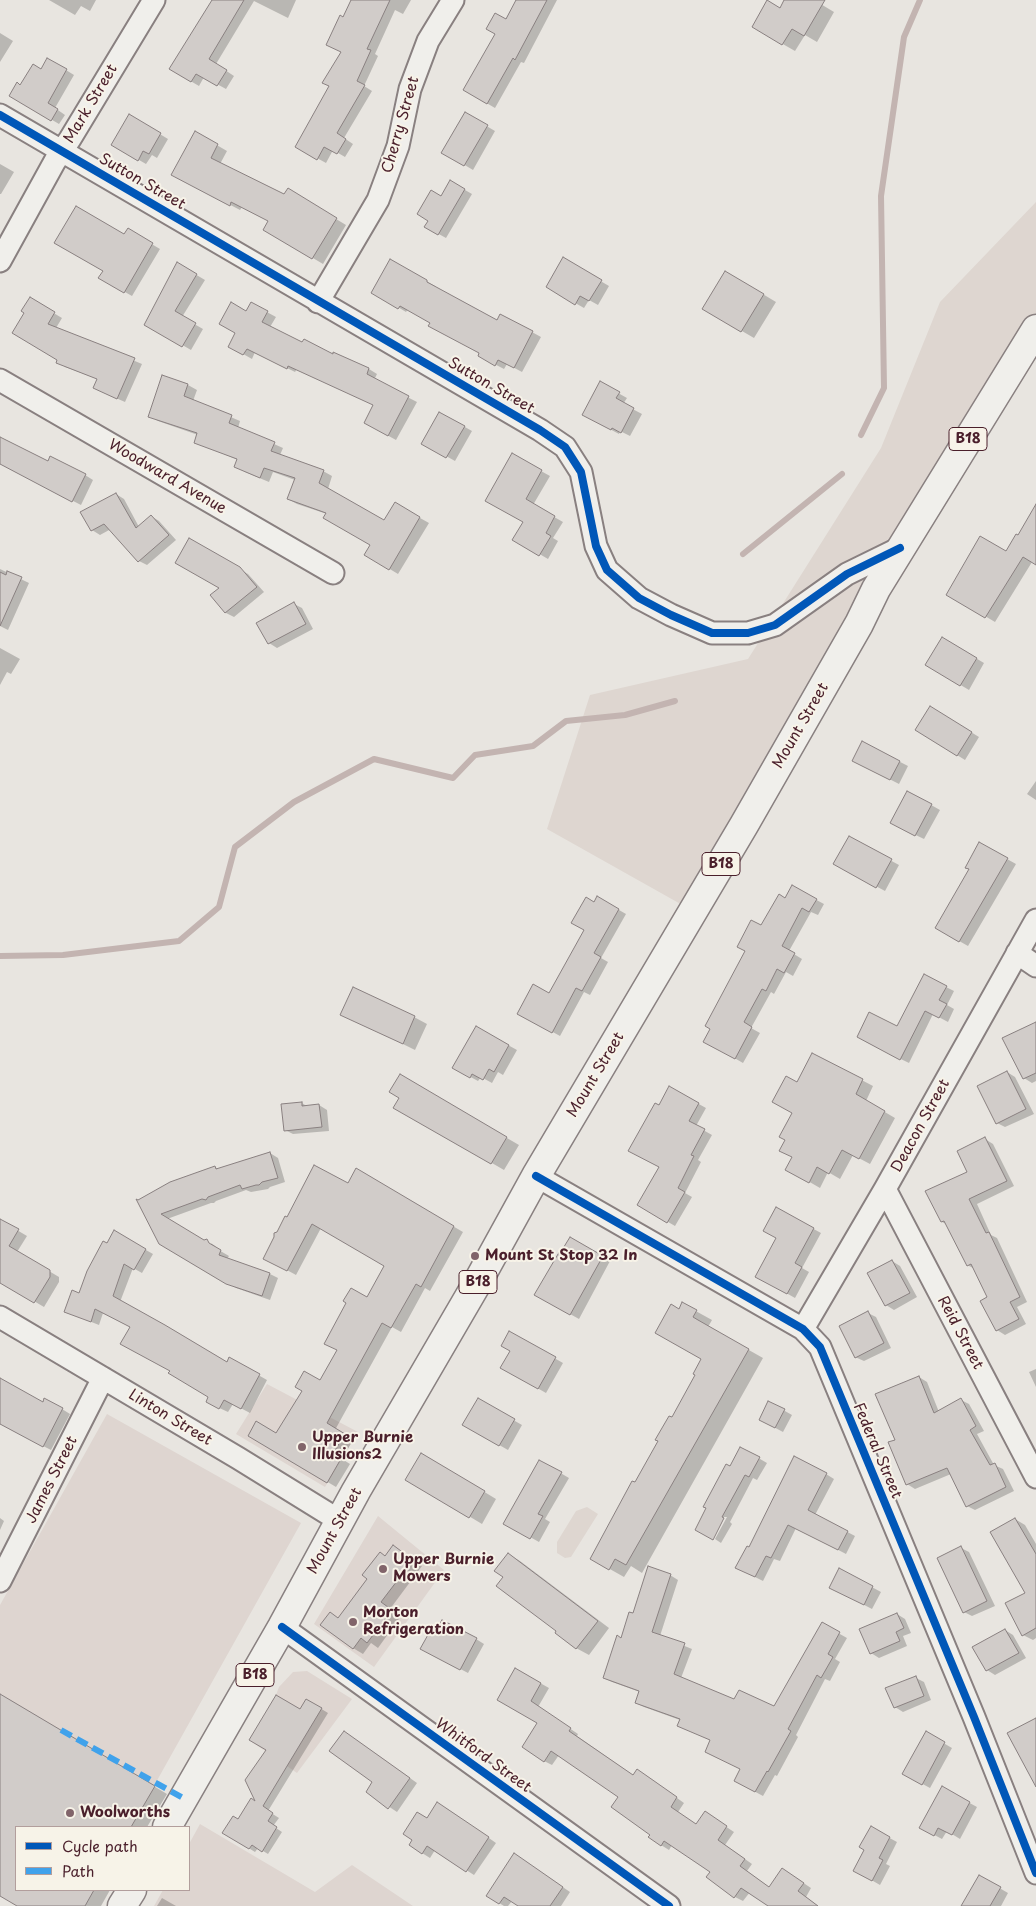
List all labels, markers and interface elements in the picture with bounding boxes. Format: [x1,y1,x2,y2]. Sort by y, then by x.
street label: Mark Street [60,61,122,147]
street label: Cherry Street [379,75,423,175]
street label: Sutton Street [96,150,188,214]
street label: Sutton Street [445,354,537,418]
road number: B18 [949,428,987,450]
street label: Woodward Avenue [105,436,229,518]
street label: Mount Street [769,680,833,772]
road number: B18 [702,852,740,876]
street label: Mount Street [564,1029,628,1121]
street label: Deacon Street [888,1076,954,1176]
place label: Mount St Stop 32 In [485,1247,637,1265]
marker: Mount St Stop 32 In [469,1250,481,1262]
road number: B18 [459,1270,497,1294]
street label: Reid Street [933,1293,987,1373]
street label: Linton Street [125,1386,215,1450]
street label: Federal Street [849,1400,905,1502]
place label: Upper Burnie Illusions2 [312,1429,413,1464]
street label: James Street [22,1433,82,1527]
marker: Upper Burnie Illusions2 [296,1441,308,1453]
street label: Mount Street [304,1485,366,1577]
place label: Upper Burnie Mowers [393,1551,494,1586]
marker: Upper Burnie Mowers [377,1563,389,1575]
place label: Morton Refrigeration [363,1604,464,1639]
marker: Morton Refrigeration [347,1616,359,1628]
road number: B18 [236,1664,274,1686]
street label: Whitford Street [432,1715,534,1797]
place label: Woolworths [80,1804,170,1822]
marker: Woolworths [64,1807,76,1819]
legend [15,1826,190,1891]
text: Cycle path [62,1834,138,1857]
text: Path [62,1859,94,1882]

